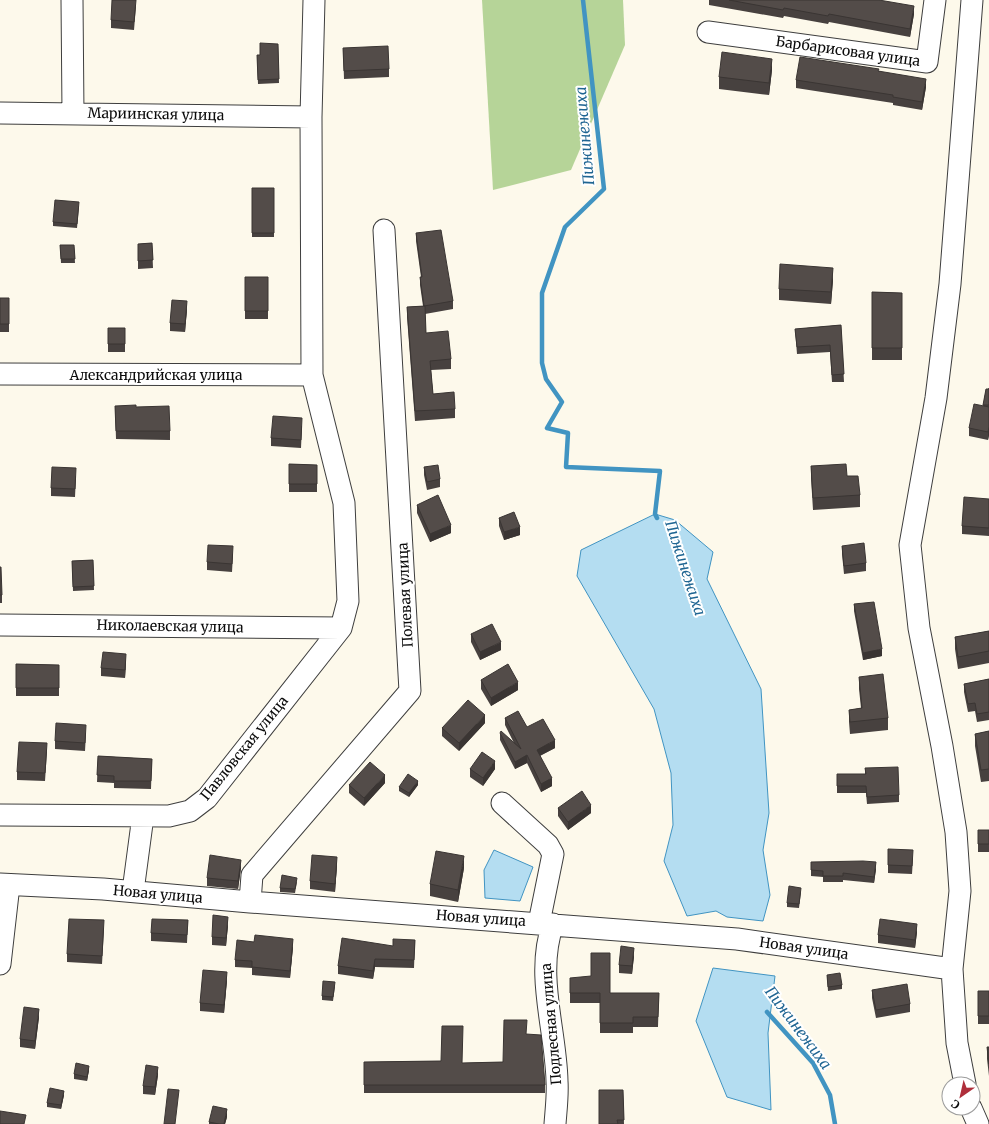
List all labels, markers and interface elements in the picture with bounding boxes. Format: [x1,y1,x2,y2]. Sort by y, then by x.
street label: Барбарисовая улица [775,32,922,70]
water label: Пижинежиха [571,86,598,186]
street label: Мариинская улица [88,104,225,124]
street label: Александрийская улица [68,366,243,384]
water label: Пижинежиха [661,518,710,618]
street label: Полевая улица [393,542,417,648]
street label: Николаевская улица [96,616,244,636]
street label: Павловская улица [196,692,292,804]
street label: Новая улица [112,881,204,907]
street label: Новая улица [436,906,527,930]
street label: Новая улица [758,933,850,963]
street label: Подлесная улица [537,962,565,1086]
water label: Пижинежиха [761,982,836,1073]
north arrow [941,1076,981,1116]
text: С [948,1096,962,1112]

